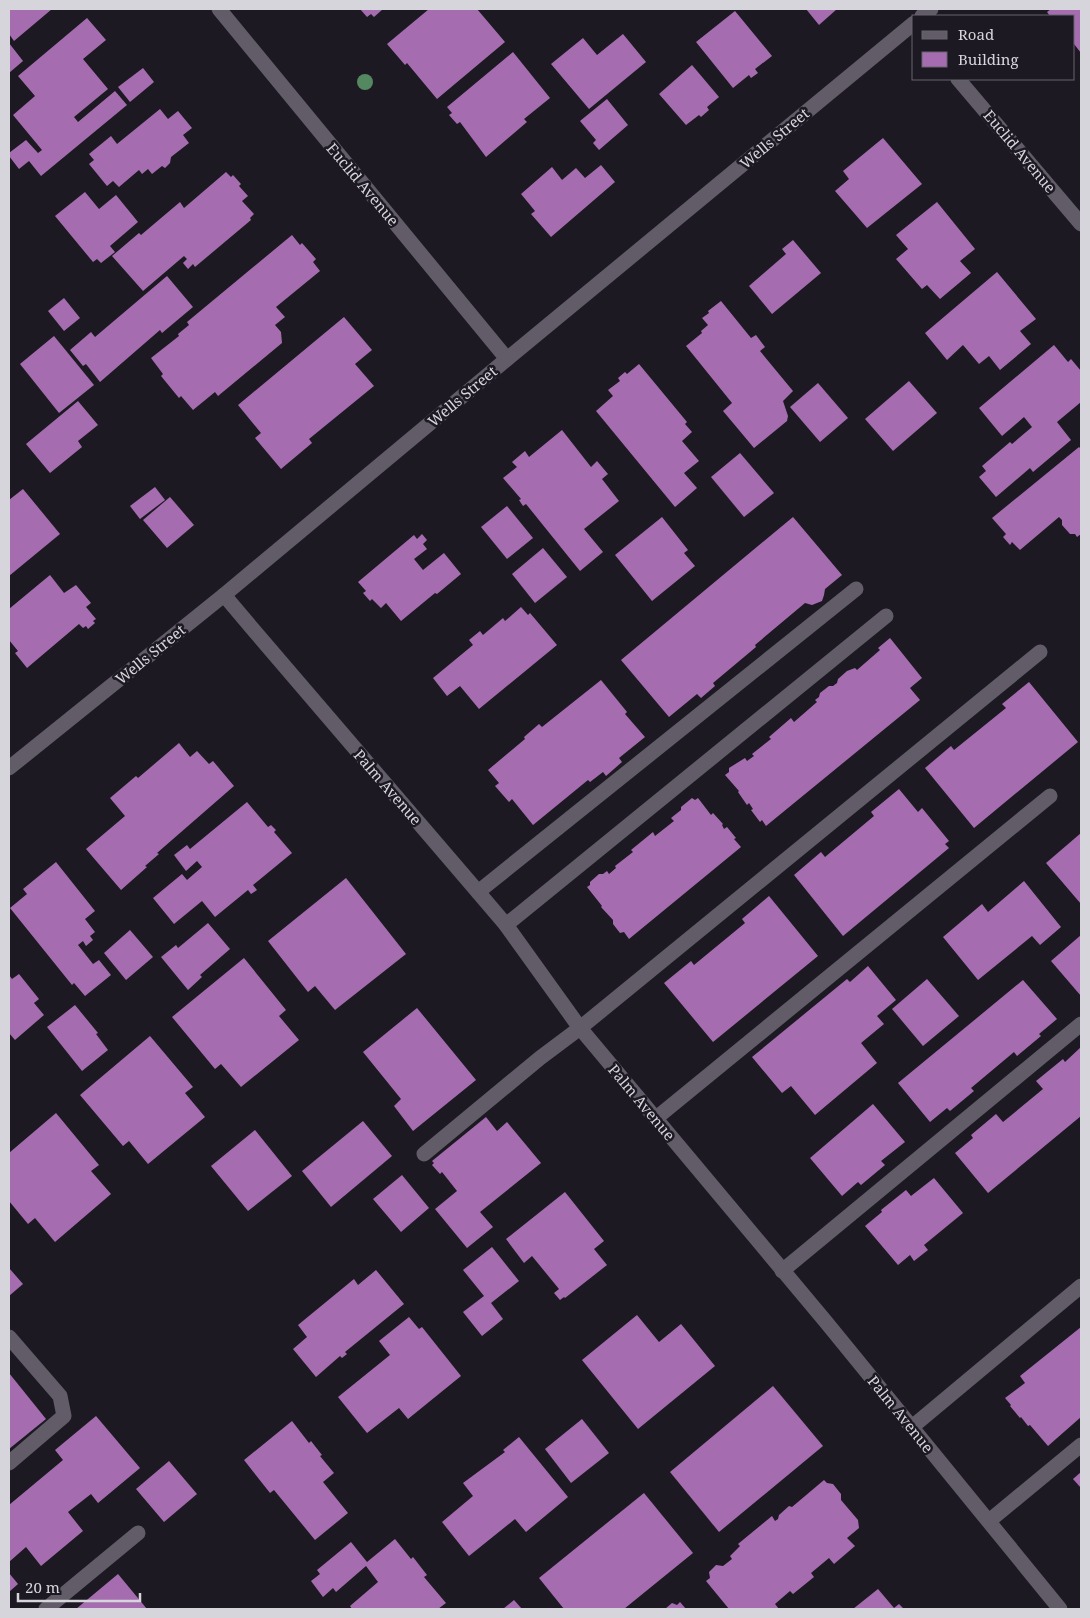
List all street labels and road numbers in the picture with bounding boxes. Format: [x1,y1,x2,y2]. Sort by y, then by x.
street label: Wells Street [735,103,813,173]
street label: Euclid Avenue [979,105,1061,197]
street label: Euclid Avenue [322,138,404,230]
street label: Wells Street [423,361,501,431]
street label: Wells Street [111,620,189,688]
street label: Palm Avenue [350,745,426,829]
street label: Palm Avenue [604,1060,680,1144]
street label: Palm Avenue [864,1371,938,1457]

